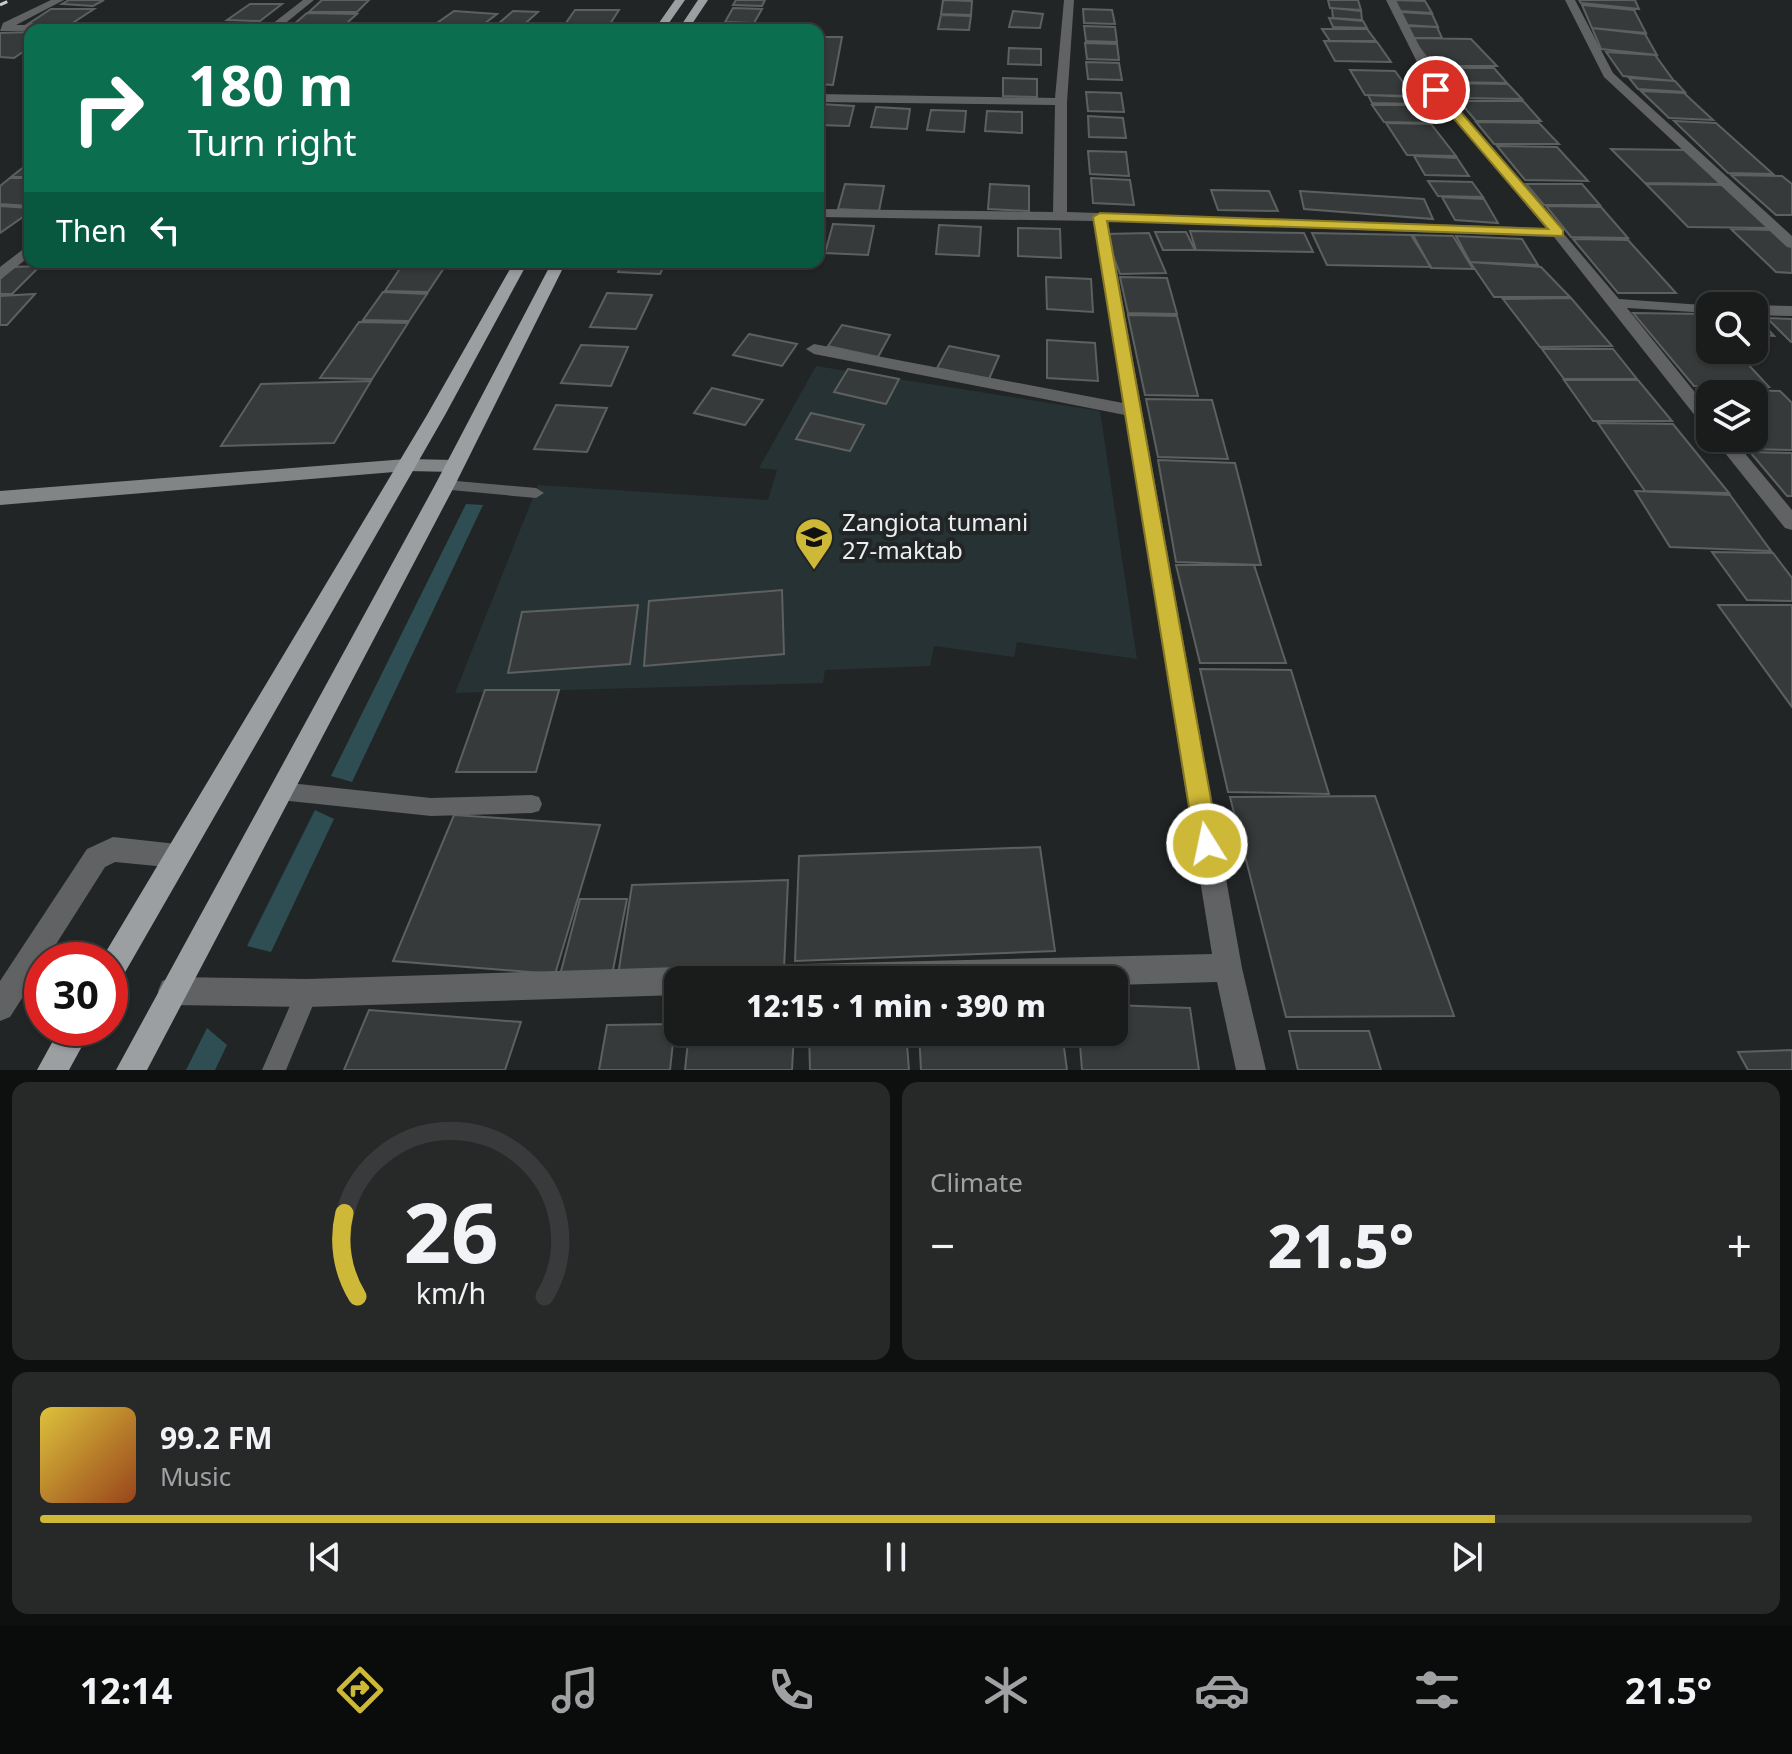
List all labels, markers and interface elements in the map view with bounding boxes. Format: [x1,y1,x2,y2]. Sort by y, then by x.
text: 180 m [188,46,353,122]
icon: right [56,56,160,160]
pin [1402,56,1470,124]
icon: arrive [1414,68,1458,112]
text: Turn right [188,118,356,167]
icon: left [143,208,187,252]
text: Then [56,210,127,251]
map controls [1696,292,1768,452]
button: search [1696,292,1768,364]
button: layers [1696,380,1768,452]
place label: Zangiota tumani 27-maktab [842,505,1028,566]
school or university icon: Zangiota tumani 27-maktab [793,516,835,571]
position arrow [1165,802,1249,886]
speed limit sign: 30 [24,942,128,1046]
text: 12:15 · 1 min · 390 m [746,985,1046,1026]
text: Climate [930,1164,1023,1200]
text: 26 [403,1174,499,1287]
text: 21.5° [1268,1204,1414,1286]
text: − [930,1215,955,1275]
text: + [1727,1215,1752,1275]
text: km/h [416,1273,486,1312]
text: 99.2 FM [160,1417,272,1458]
text: Music [160,1458,231,1494]
icon: previous [303,1535,347,1579]
icon: pause [874,1535,918,1579]
icon: next [1445,1535,1489,1579]
icon: directions [332,1662,388,1718]
icon: music [547,1662,603,1718]
icon: phone [763,1662,819,1718]
icon: climate [978,1662,1034,1718]
icon: car [1194,1662,1250,1718]
icon: filters [1409,1662,1465,1718]
text: 12:14 [80,1666,172,1715]
text: 21.5° [1625,1666,1712,1715]

